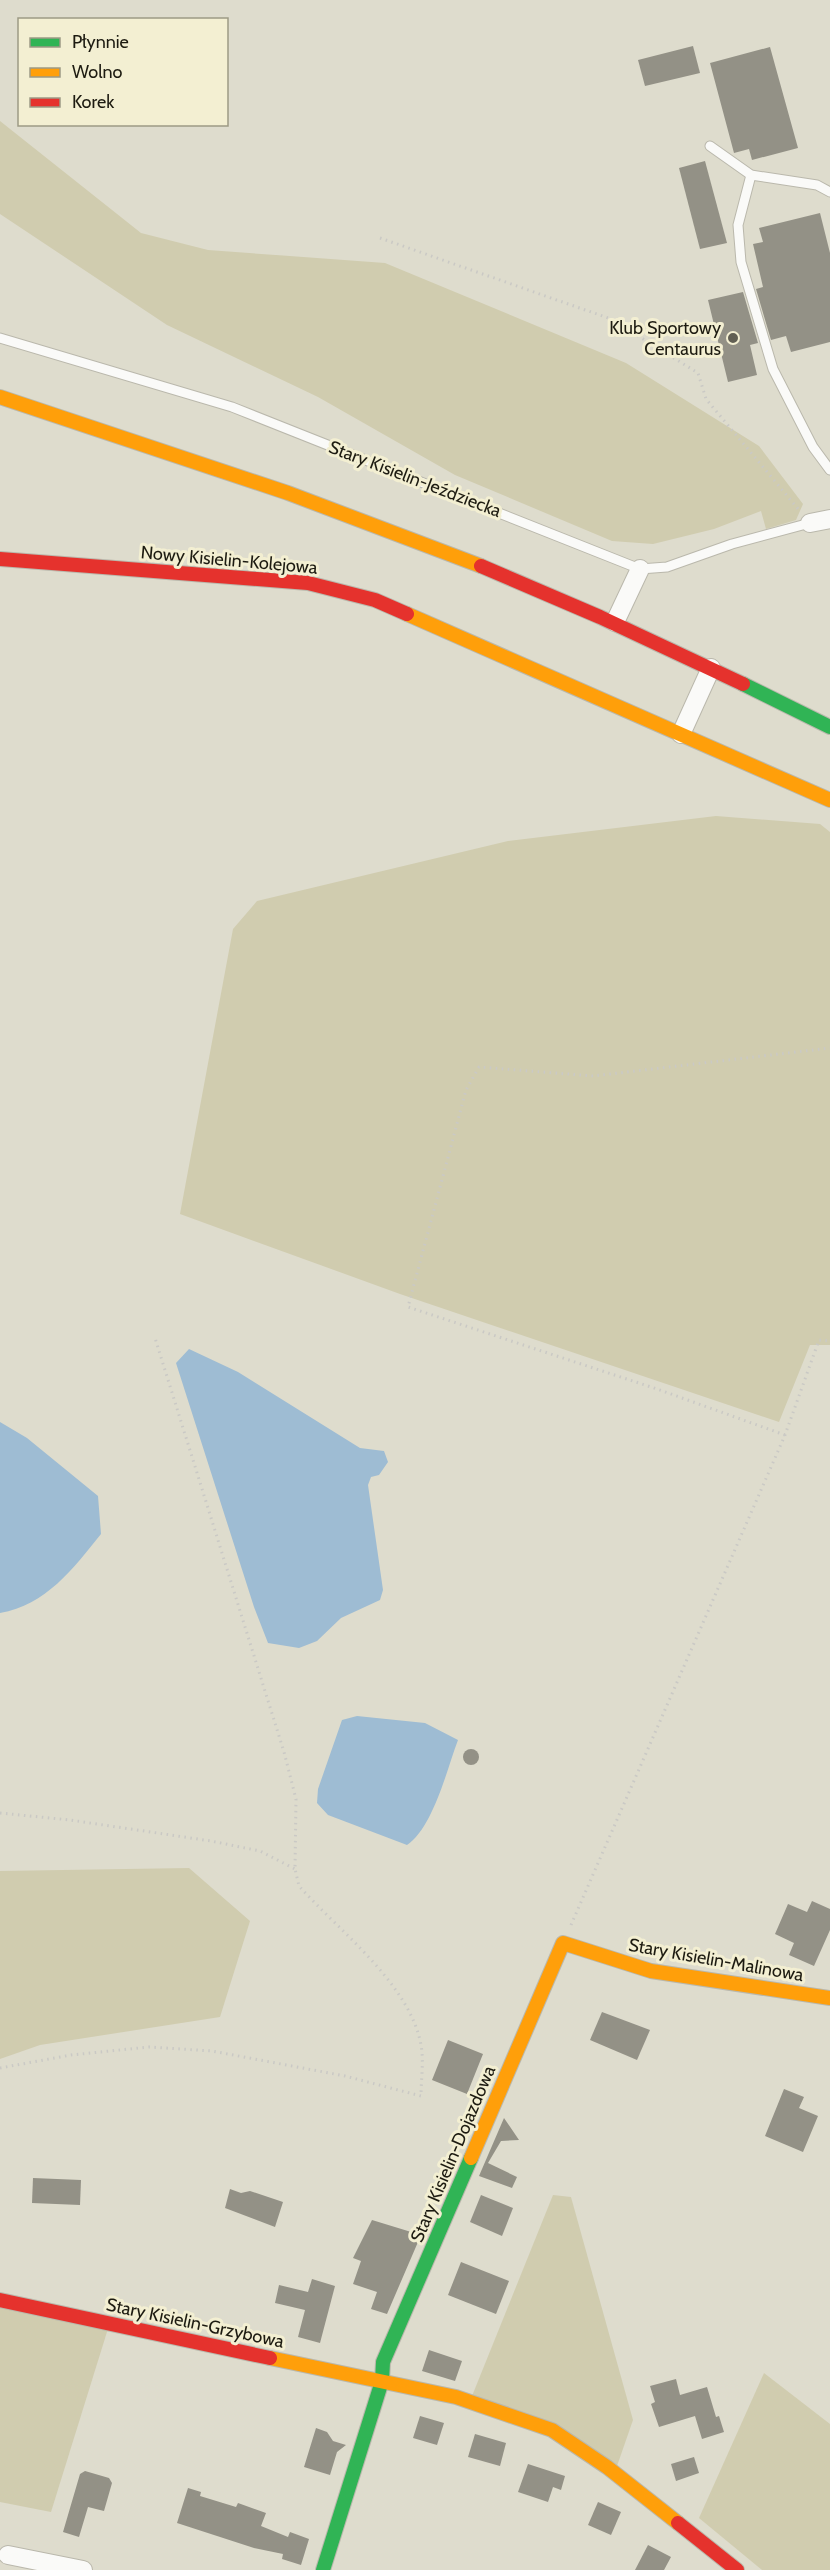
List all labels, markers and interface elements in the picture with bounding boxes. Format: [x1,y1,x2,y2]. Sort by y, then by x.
legend [18,18,228,126]
text: Płynnie [72,31,129,53]
text: Wolno [72,61,123,83]
text: Korek [72,91,115,113]
place label: Klub Sportowy Centaurus [609,317,721,360]
marker: Klub Sportowy Centaurus [726,331,740,345]
street label: Stary Kisielin-Jeździecka [326,436,505,522]
street label: Nowy Kisielin-Kolejowa [140,541,319,579]
street label: Stary Kisielin-Malinowa [627,1934,805,1986]
street label: Stary Kisielin-Dojazdowa [406,2062,500,2246]
street label: Stary Kisielin-Grzybowa [104,2293,286,2353]

